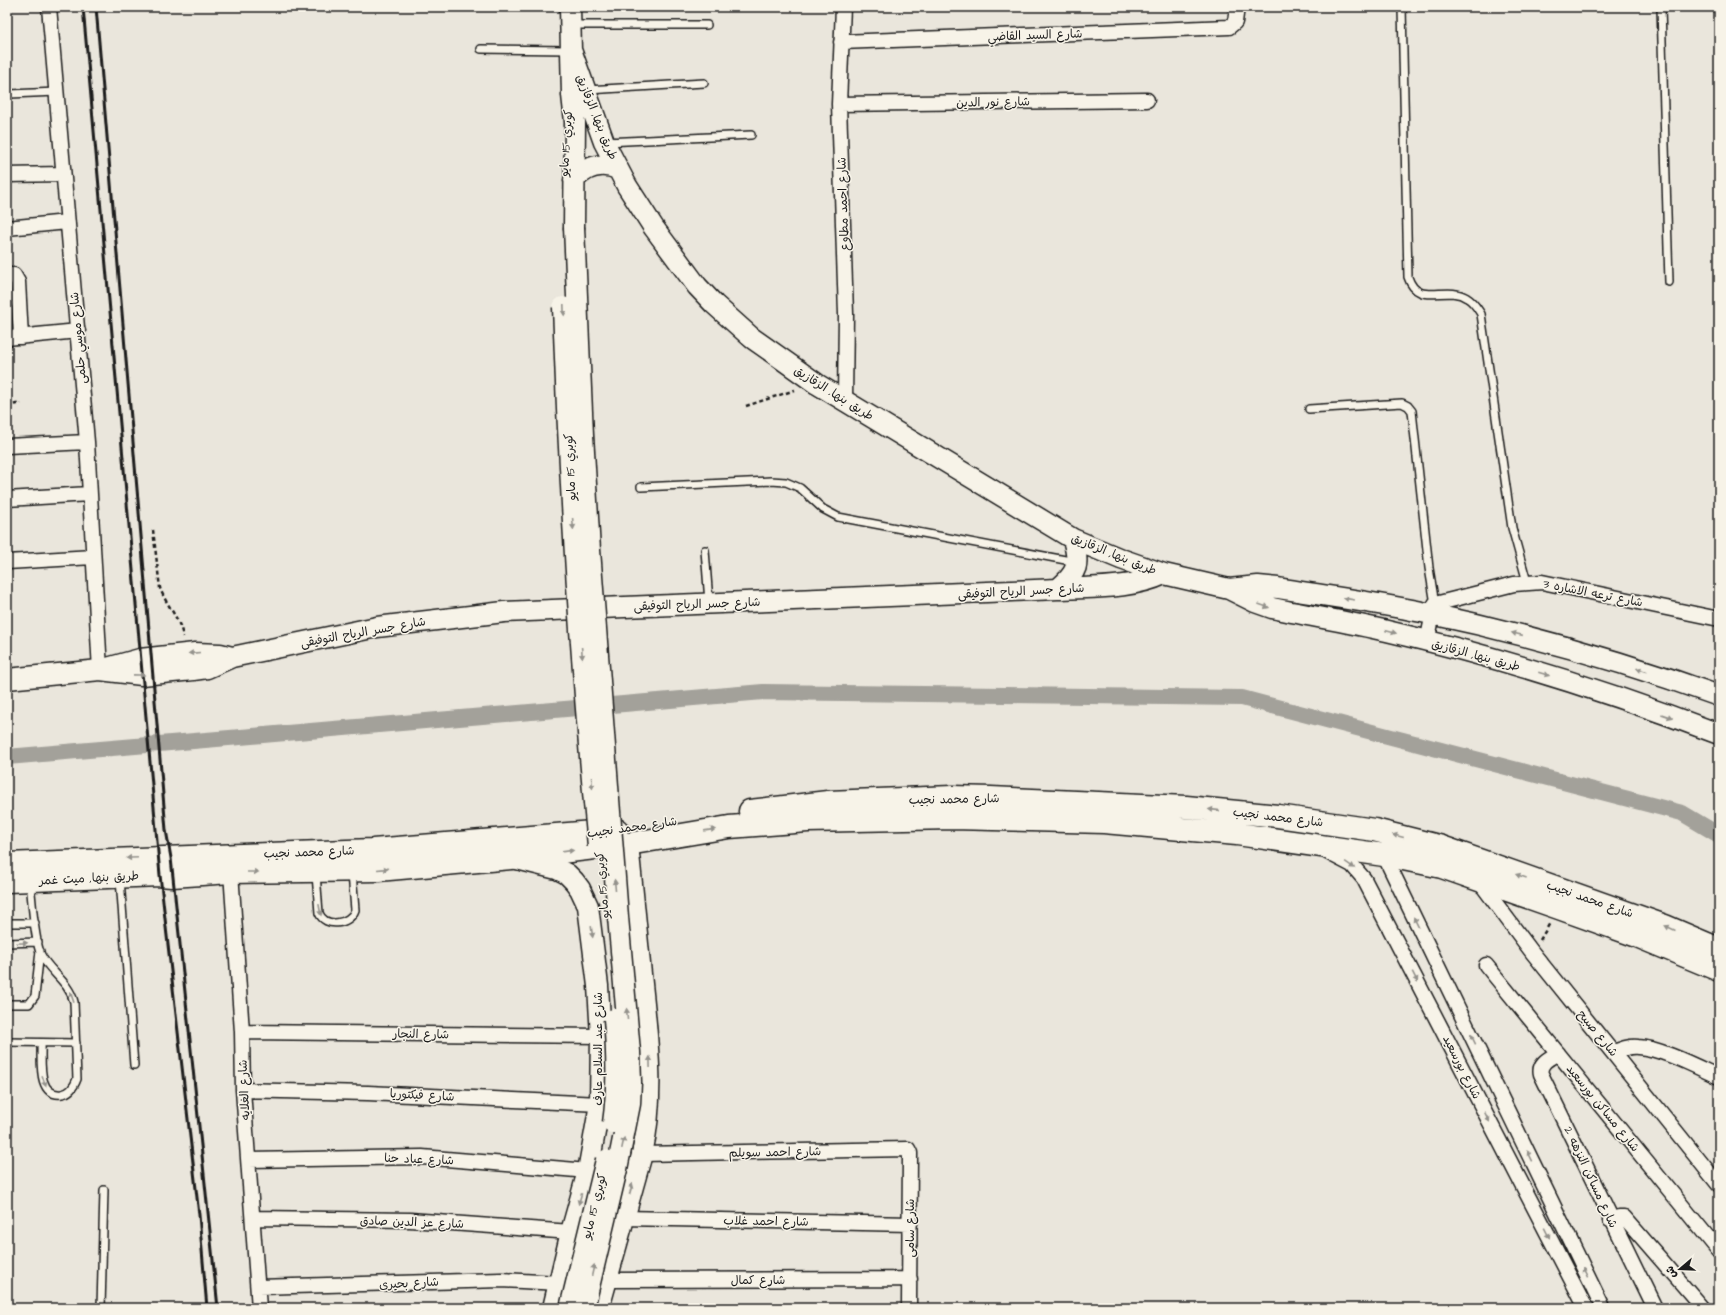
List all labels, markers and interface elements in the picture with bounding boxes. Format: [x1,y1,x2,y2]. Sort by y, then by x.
street label: شارع السيد القاضي [987,25,1083,48]
street label: طريق بنها, الزقازيق [572,72,621,162]
street label: شارع نور الدين [956,93,1030,112]
street label: كوبري 15 مايو [556,109,577,178]
street label: شارع احمد مطاوع [833,157,854,251]
street label: شارع موسي حلمى [66,291,93,385]
one-way arrow [560,304,567,316]
street label: طريق بنها, الزقازيق [791,362,877,425]
street label: كوبري 15 مايو [560,433,581,502]
one-way arrow [570,518,577,530]
street label: طريق بنها, الزقازيق [1069,530,1159,579]
street label: شارع ترعه الاشاره 3 [1542,575,1644,611]
street label: شارع جسر الرياح التوفيقى [957,580,1085,603]
street label: شارع جسر الرياح التوفيقى [633,594,761,615]
one-way arrow [1343,596,1355,602]
one-way arrow [1259,603,1271,609]
street label: شارع جسر الرياح التوفيقى [299,613,427,652]
one-way arrow [1385,630,1398,636]
one-way arrow [1511,631,1523,637]
street label: طريق بنها, الزقازيق [1430,636,1522,675]
one-way arrow [579,647,586,659]
one-way arrow [187,650,200,657]
one-way arrow [1636,667,1648,673]
one-way arrow [1538,671,1550,677]
one-way arrow [133,672,146,678]
one-way arrow [1661,713,1673,719]
one-way arrow [589,777,596,789]
street label: شارع محمد نجيب [908,790,1000,809]
street label: شارع محمد نجيب [1232,804,1324,831]
one-way arrow [1208,806,1220,813]
street label: شارع محمد نجيب [586,813,678,842]
one-way arrow [704,827,716,833]
one-way arrow [1391,833,1404,839]
street label: شارع محمد نجيب [263,842,355,863]
one-way arrow [562,848,574,854]
street label: كوبري 15 مايو [591,851,614,920]
one-way arrow [125,855,138,861]
one-way arrow [1345,861,1356,869]
one-way arrow [377,866,389,872]
street label: طريق بنها, ميت غمر [38,867,139,890]
one-way arrow [247,869,260,875]
one-way arrow [1515,872,1527,878]
street label: شارع محمد نجيب [1544,877,1636,922]
one-way arrow [612,879,619,891]
one-way arrow [317,904,323,916]
one-way arrow [1413,916,1419,928]
one-way arrow [1665,925,1676,931]
one-way arrow [588,926,595,938]
one-way arrow [16,940,29,946]
one-way arrow [1412,971,1418,983]
one-way arrow [69,990,75,1002]
street label: شارع عبد السلام عارف [590,992,607,1106]
street label: شارع صبيح [1573,1006,1622,1060]
one-way arrow [624,1008,630,1020]
street label: شارع النجار [392,1025,449,1043]
street label: شارع بورسعيد [1438,1032,1485,1102]
one-way arrow [1470,1033,1476,1045]
one-way arrow [647,1055,653,1068]
street label: شارع الغلايه [234,1059,255,1121]
street label: شارع مساكن بورسعيد [1562,1061,1643,1156]
one-way arrow [42,1075,48,1087]
street label: شارع فيكتوريا [389,1085,455,1106]
one-way arrow [1484,1111,1491,1123]
street label: شارع مساكن النزهه 2 [1560,1124,1622,1231]
one-way arrow [620,1137,626,1150]
street label: شارع احمد سويلم [729,1143,821,1162]
street label: شارع عياد حنا [384,1150,454,1169]
one-way arrow [1527,1150,1533,1162]
street label: كوبري 15 مايو [578,1172,611,1242]
one-way arrow [628,1183,634,1195]
one-way arrow [577,1193,583,1205]
street label: شارع سامى [902,1199,919,1257]
street label: شارع عز الدين صادق [360,1212,464,1233]
street label: شارع احمد غلاب [723,1212,809,1231]
one-way arrow [1544,1227,1550,1239]
north arrow [1660,1249,1700,1289]
one-way arrow [591,1264,597,1276]
text: ش [1662,1264,1680,1280]
one-way arrow [1583,1267,1589,1279]
street label: شارع كمال [731,1272,785,1289]
street label: شارع بحيرى [379,1273,439,1294]

